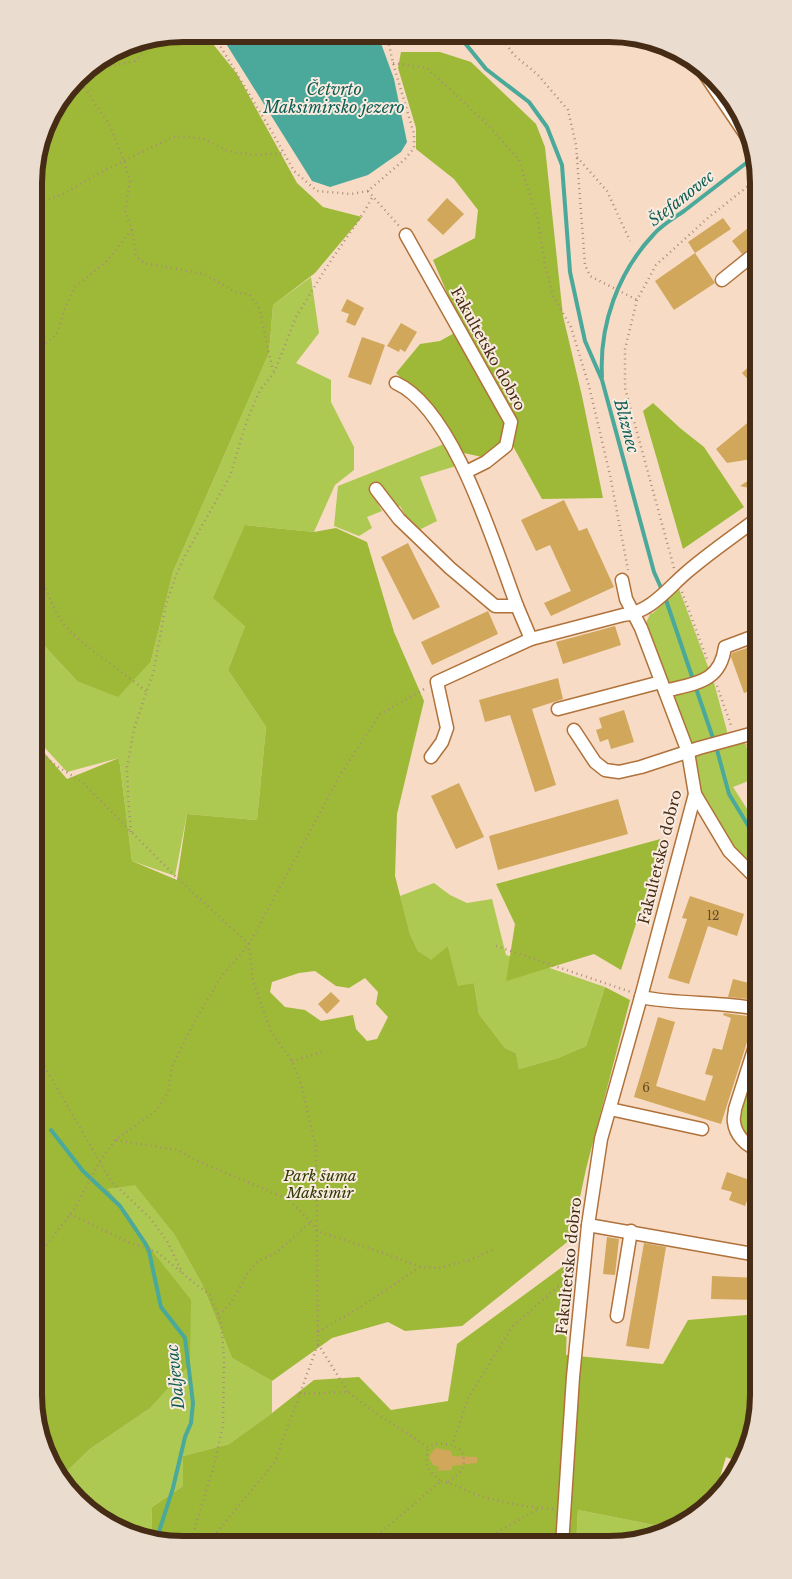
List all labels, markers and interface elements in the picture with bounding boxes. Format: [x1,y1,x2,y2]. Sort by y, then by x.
water label: Četvrto Maksimirsko jezero [262,79,405,117]
water label: Štefanovec [644,166,718,230]
street label: Fakultetsko dobro [447,284,530,414]
water label: Bliznec [610,396,644,455]
street label: Fakultetsko dobro [634,787,685,926]
house number: 12 [707,908,719,923]
house number: 6 [642,1080,650,1095]
park label: Park šuma Maksimir [282,1166,357,1202]
street label: Fakultetsko dobro [552,1196,585,1336]
water label: Daljevac [162,1344,188,1411]

